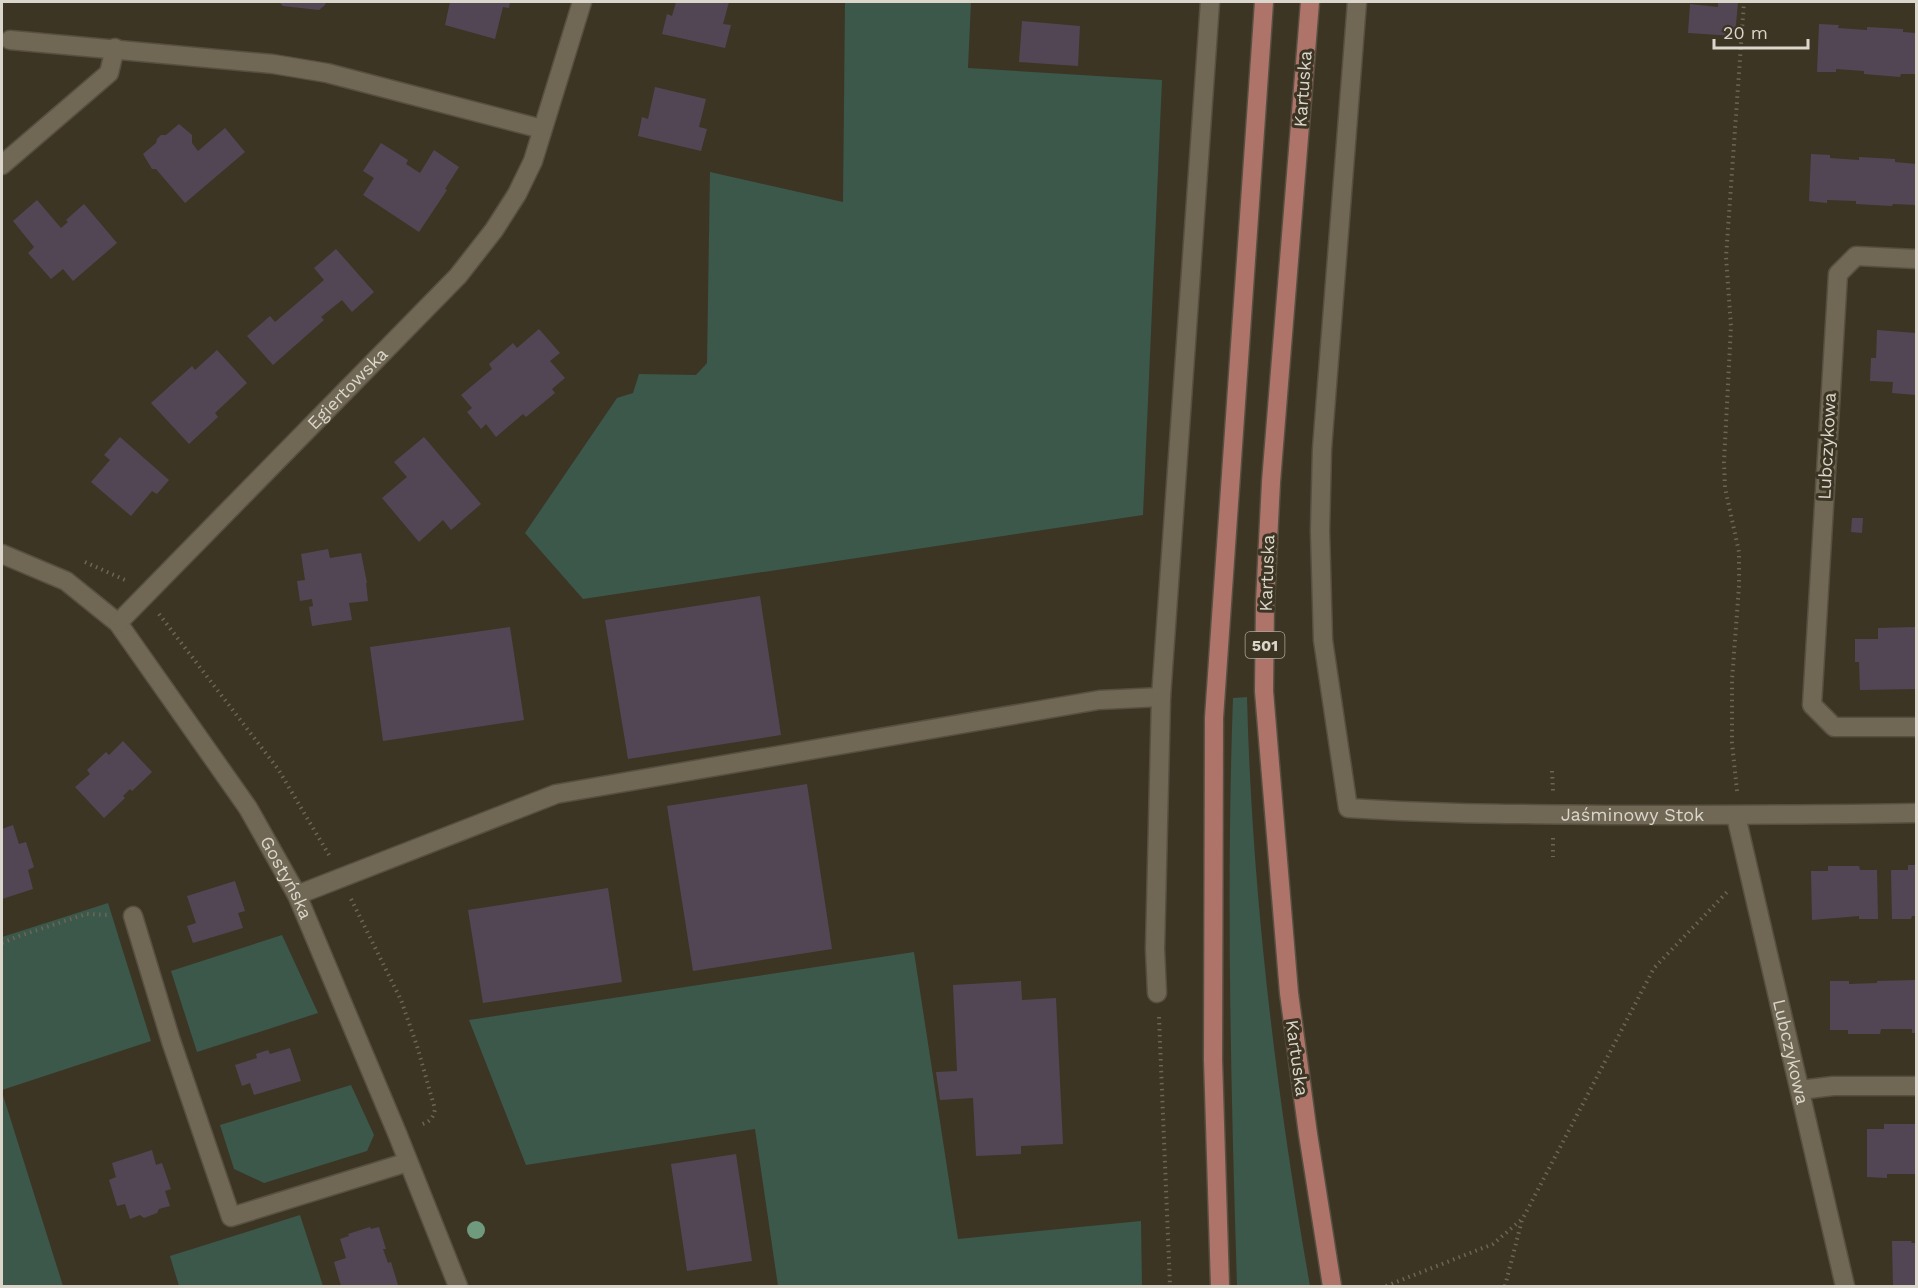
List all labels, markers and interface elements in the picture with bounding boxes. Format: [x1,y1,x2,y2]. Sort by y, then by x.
scale bar [1714,12,1808,50]
text: 20 m [1723,22,1768,43]
street label: Kartuska [1289,50,1316,128]
street label: Egiertowska [303,343,392,433]
street label: Lubczykowa [1813,392,1840,500]
street label: Kartuska [1255,534,1278,612]
road number: 501 [1246,632,1284,658]
street label: Jaśminowy Stok [1561,804,1704,825]
street label: Gostyńska [256,832,317,922]
street label: Lubczykowa [1769,997,1814,1106]
street label: Kartuska [1282,1018,1313,1097]

